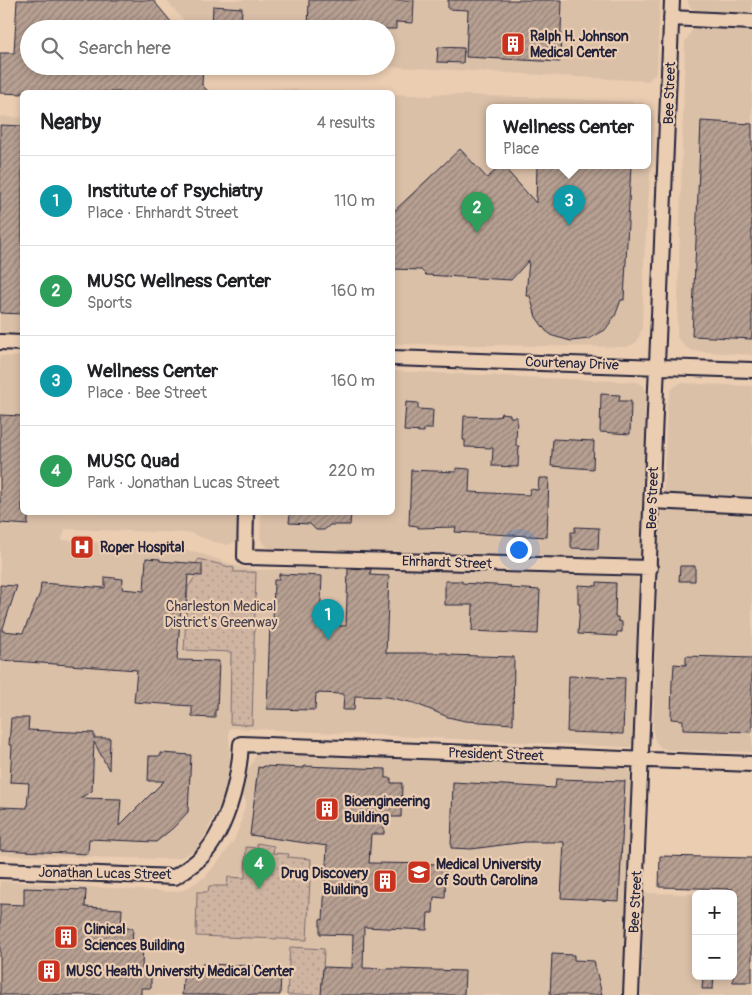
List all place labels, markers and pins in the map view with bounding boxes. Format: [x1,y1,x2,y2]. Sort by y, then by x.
place label: Ralph H. Johnson Medical Center [530,28,629,61]
building icon: Ralph H. Johnson Medical Center [500,31,526,57]
pin: 3 [553,185,585,226]
pin: 2 [461,192,493,233]
hospital icon: Roper Hospital [69,534,95,560]
place label: Roper Hospital [100,539,185,556]
pin: 1 [312,599,344,640]
place label: Bioengineering Building [344,793,430,826]
building icon: Bioengineering Building [314,796,340,822]
pin: 4 [243,848,275,889]
place label: Medical University of South Carolina [435,856,541,889]
school or university icon: Medical University of South Carolina [406,859,432,885]
place label: Drug Discovery Building [281,865,368,898]
building icon: Drug Discovery Building [372,868,398,894]
place label: Clinical Sciences Building [84,921,185,954]
building icon: Clinical Sciences Building [53,924,79,950]
building icon: MUSC Health University Medical Center [36,958,62,984]
place label: MUSC Health University Medical Center [66,963,295,980]

